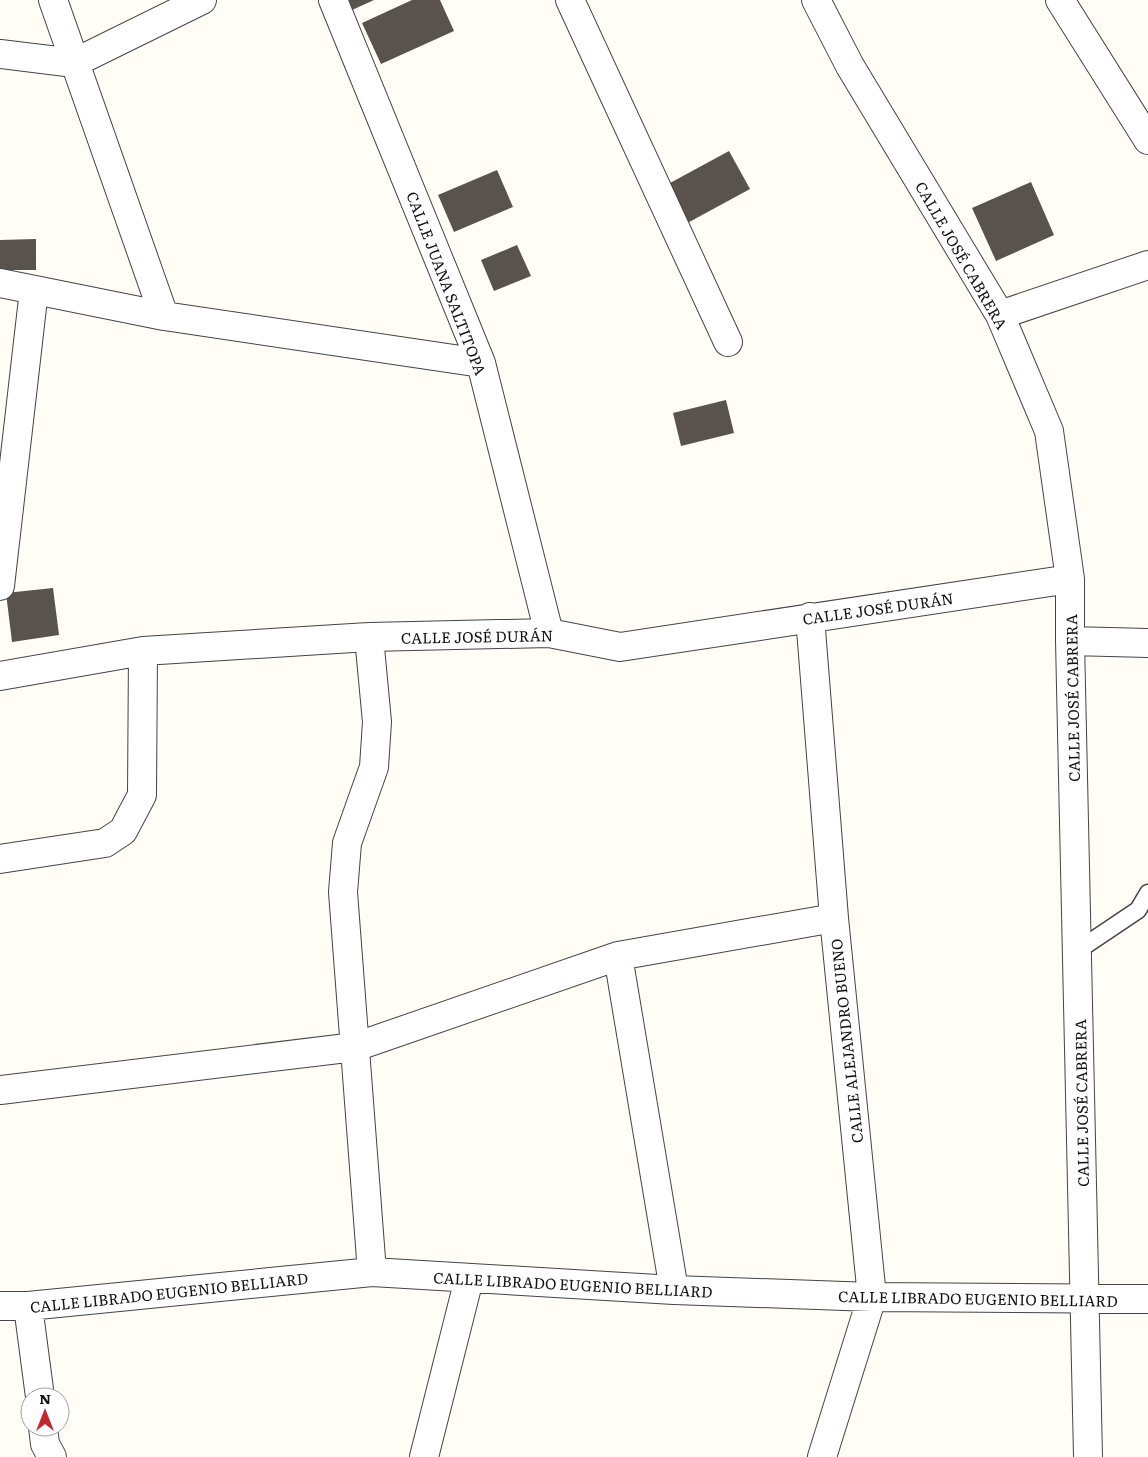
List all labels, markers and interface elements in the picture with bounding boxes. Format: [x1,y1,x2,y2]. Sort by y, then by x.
street label: CALLE JOSÉ CABRERA [910,177,1014,333]
street label: CALLE JUANA SALTITOPA [401,188,493,378]
street label: CALLE JOSÉ DURÁN [801,586,955,630]
street label: CALLE JOSÉ CABRERA [1059,614,1085,782]
street label: CALLE JOSÉ DURÁN [401,623,553,649]
street label: CALLE ALEJANDRO BUENO [824,938,868,1144]
street label: CALLE JOSÉ CABRERA [1068,1019,1094,1187]
street label: CALLE LIBRADO EUGENIO BELLIARD [433,1265,713,1303]
street label: CALLE LIBRADO EUGENIO BELLIARD [29,1266,309,1318]
street label: CALLE LIBRADO EUGENIO BELLIARD [838,1284,1118,1312]
north arrow [20,1387,70,1437]
text: N [39,1388,51,1408]

